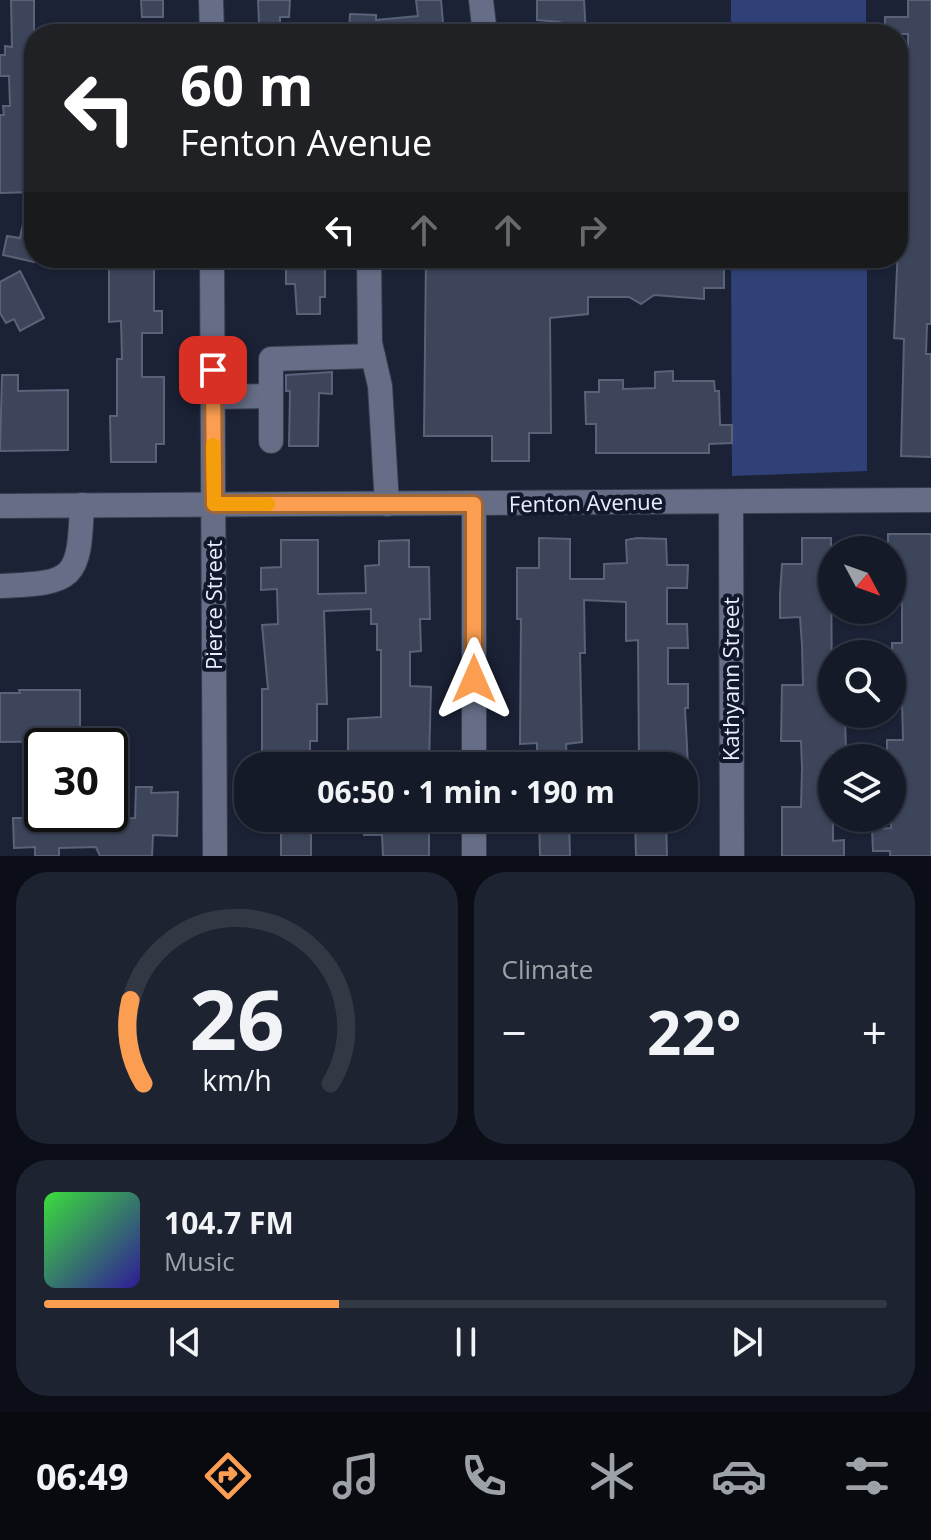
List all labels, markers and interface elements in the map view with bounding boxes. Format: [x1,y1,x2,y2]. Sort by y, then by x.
text: 60 m [180,46,314,122]
icon: left [48,56,152,160]
text: Fenton Avenue [180,118,432,167]
icon: left [318,208,362,252]
icon: ahead [402,208,446,252]
icon: ahead [486,208,530,252]
icon: right [570,208,614,252]
pin [179,336,247,404]
icon: arrive [191,348,235,392]
street label: Fenton Avenue [509,486,663,518]
north arrow [818,536,906,624]
map controls [818,536,906,832]
street label: Pierce Street [198,540,228,670]
street label: Kathyann Street [715,597,745,761]
position arrow [432,637,516,721]
button: search [818,640,906,728]
speed limit sign: 30 [24,728,128,832]
button: layers [818,744,906,832]
text: 06:50 · 1 min · 190 m [317,771,615,812]
text: Climate [502,951,593,987]
text: 26 [189,961,284,1074]
text: 22° [647,991,741,1073]
text: − [502,1002,527,1062]
text: + [862,1002,887,1062]
text: km/h [202,1060,271,1099]
text: 104.7 FM [164,1202,294,1243]
text: Music [164,1243,235,1279]
icon: previous [163,1320,207,1364]
icon: pause [444,1320,488,1364]
icon: next [725,1320,769,1364]
icon: directions [200,1448,256,1504]
icon: music [328,1448,384,1504]
icon: phone [456,1448,512,1504]
icon: climate [584,1448,640,1504]
icon: car [711,1448,767,1504]
icon: filters [839,1448,895,1504]
text: 06:49 [36,1452,128,1501]

